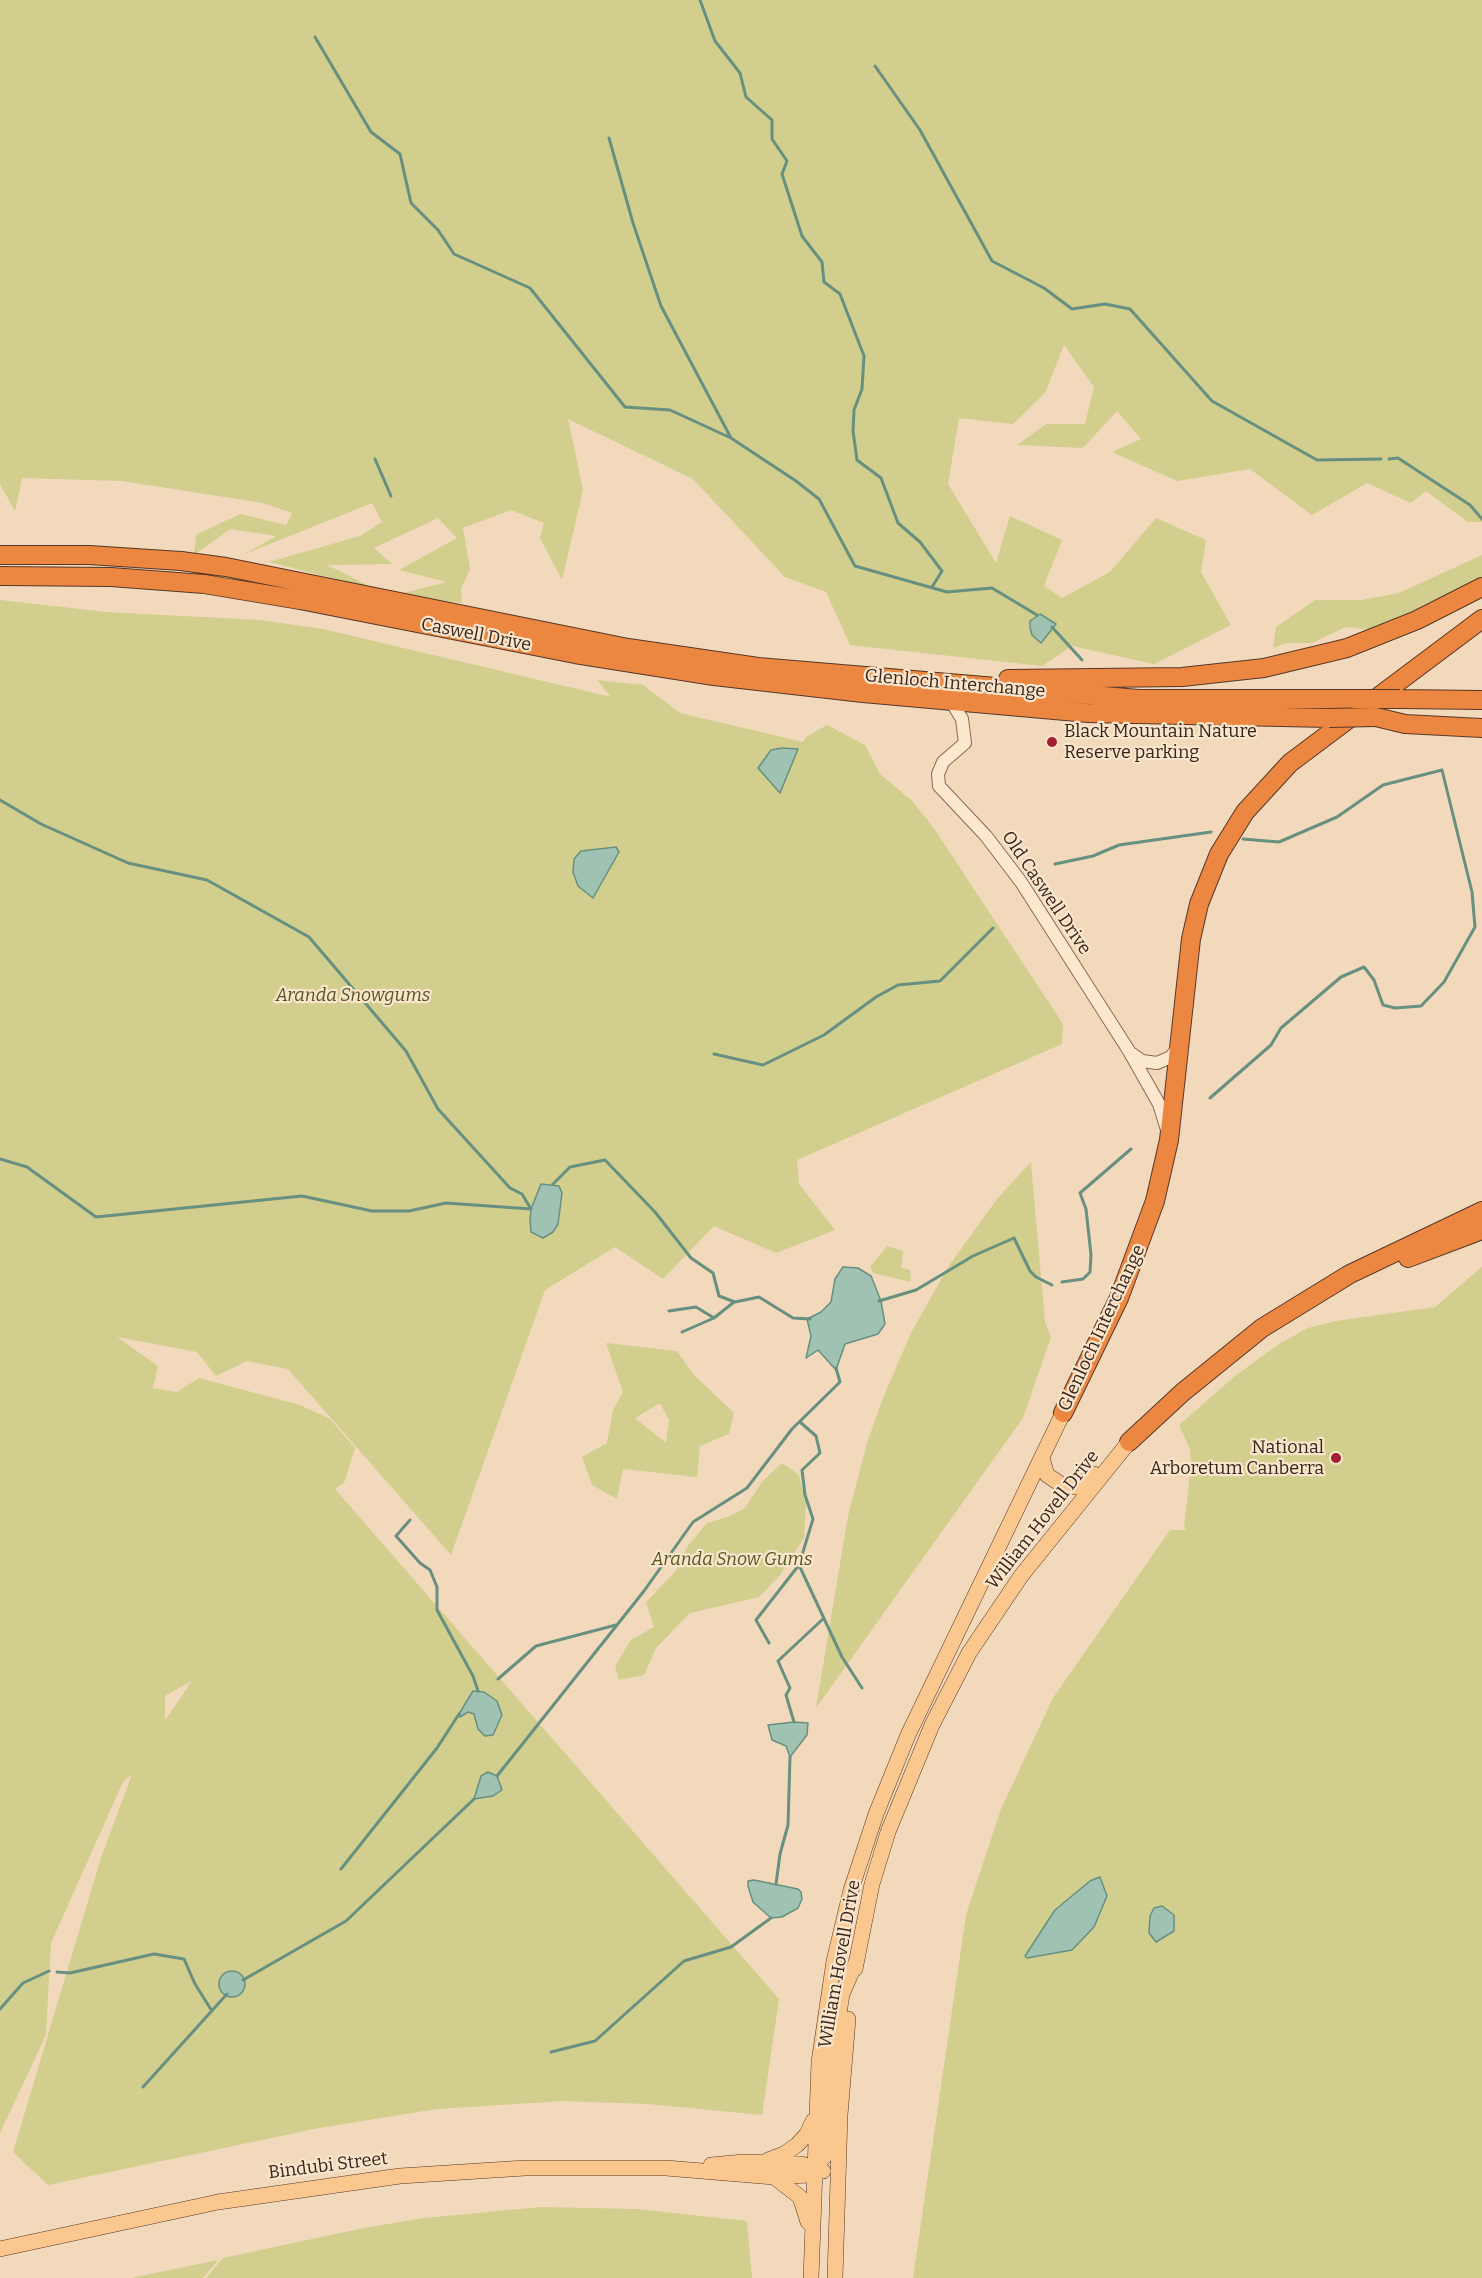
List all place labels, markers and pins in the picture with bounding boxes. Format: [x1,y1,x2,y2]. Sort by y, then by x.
place label: Black Mountain Nature Reserve parking [1064,721,1257,764]
marker: Black Mountain Nature Reserve parking [1045,735,1059,749]
place label: National Arboretum Canberra [1150,1437,1324,1480]
marker: National Arboretum Canberra [1329,1451,1343,1465]

